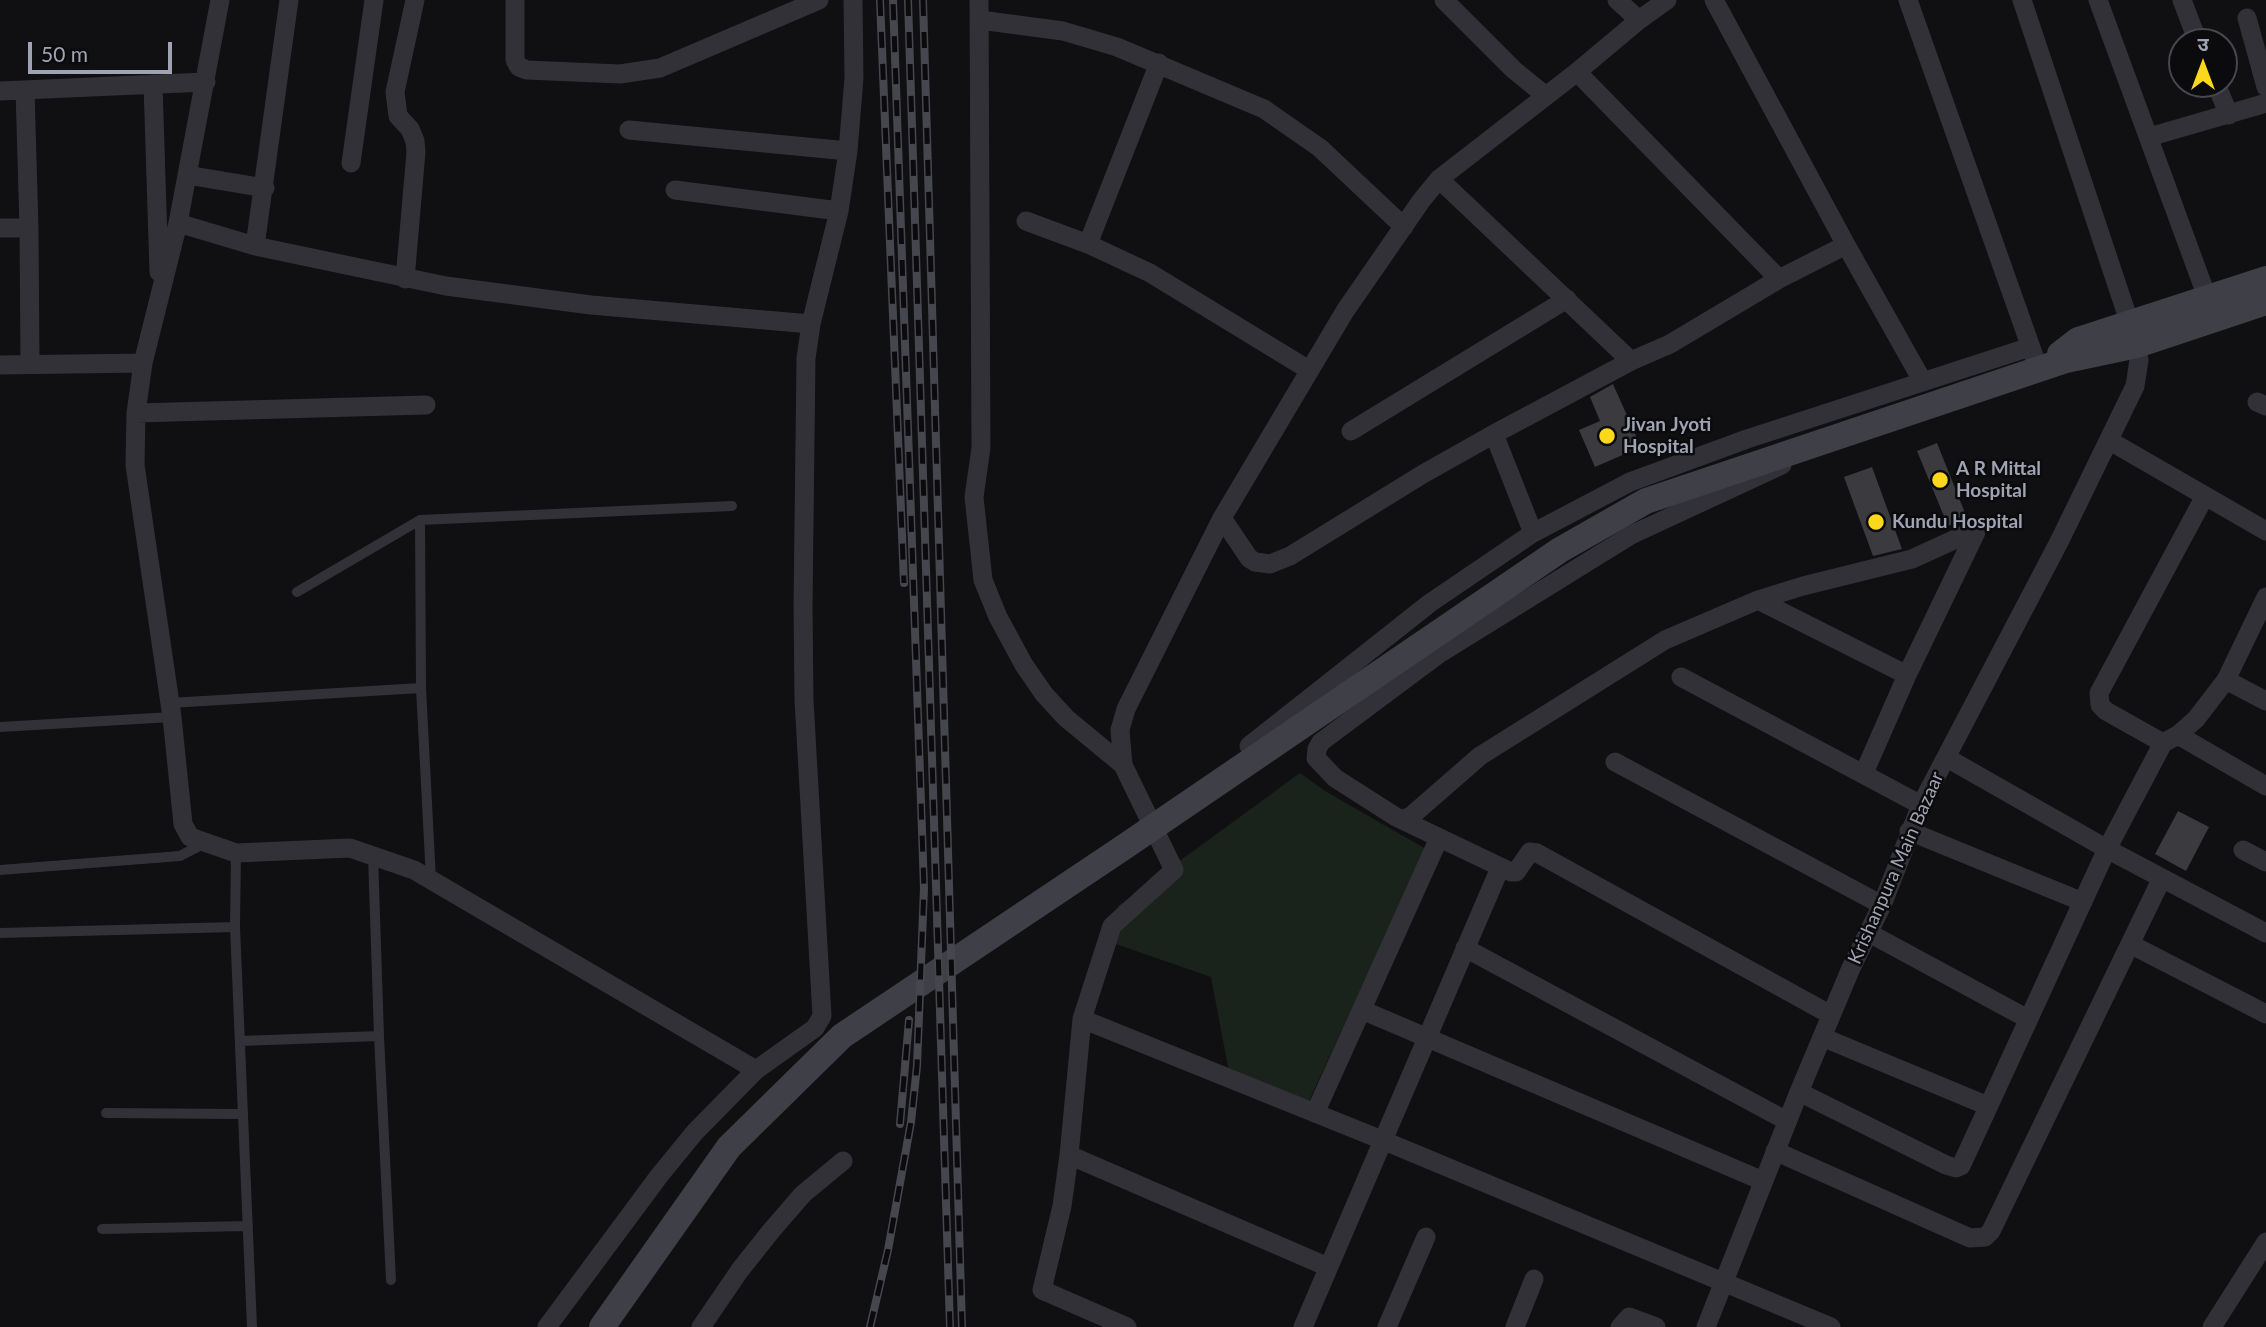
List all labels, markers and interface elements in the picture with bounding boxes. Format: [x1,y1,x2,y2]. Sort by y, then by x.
scale bar [32,28,175,72]
north arrow [2168,28,2238,98]
text: उ [2197,32,2209,55]
text: 50 m [41,41,88,66]
place label: Jivan Jyoti Hospital [1623,414,1711,458]
marker: Jivan Jyoti Hospital [1597,426,1617,446]
place label: A R Mittal Hospital [1956,458,2041,502]
marker: A R Mittal Hospital [1930,470,1950,490]
place label: Kundu Hospital [1892,511,2023,533]
marker: Kundu Hospital [1866,512,1886,532]
street label: Krishanpura Main Bazaar [1843,768,1949,968]

